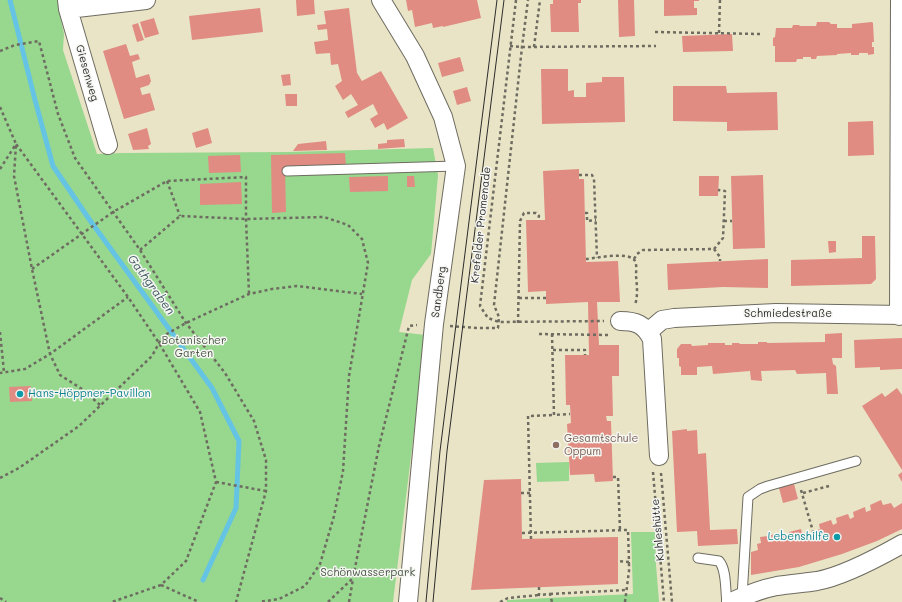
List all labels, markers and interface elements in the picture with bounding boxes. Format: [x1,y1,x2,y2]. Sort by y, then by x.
street label: Giesenweg [73,43,101,103]
street label: Krefelder Promenade [468,166,494,284]
water label: Gathgraben [124,252,178,318]
street label: Sandberg [429,265,449,319]
street label: Schmiedestraße [744,307,832,321]
park label: Botanischer Garten [162,334,226,360]
place label: Hans-Höppner-Pavillon [28,387,151,401]
marker: Hans-Höppner-Pavillon [15,389,25,399]
place label: Gesamtschule Oppum [564,432,638,458]
marker: Gesamtschule Oppum [551,440,561,450]
street label: Kuhleshütte [649,498,667,562]
place label: Lebenshilfe [768,530,829,544]
marker: Lebenshilfe [832,532,842,542]
park label: Schönwasserpark [321,566,415,580]

